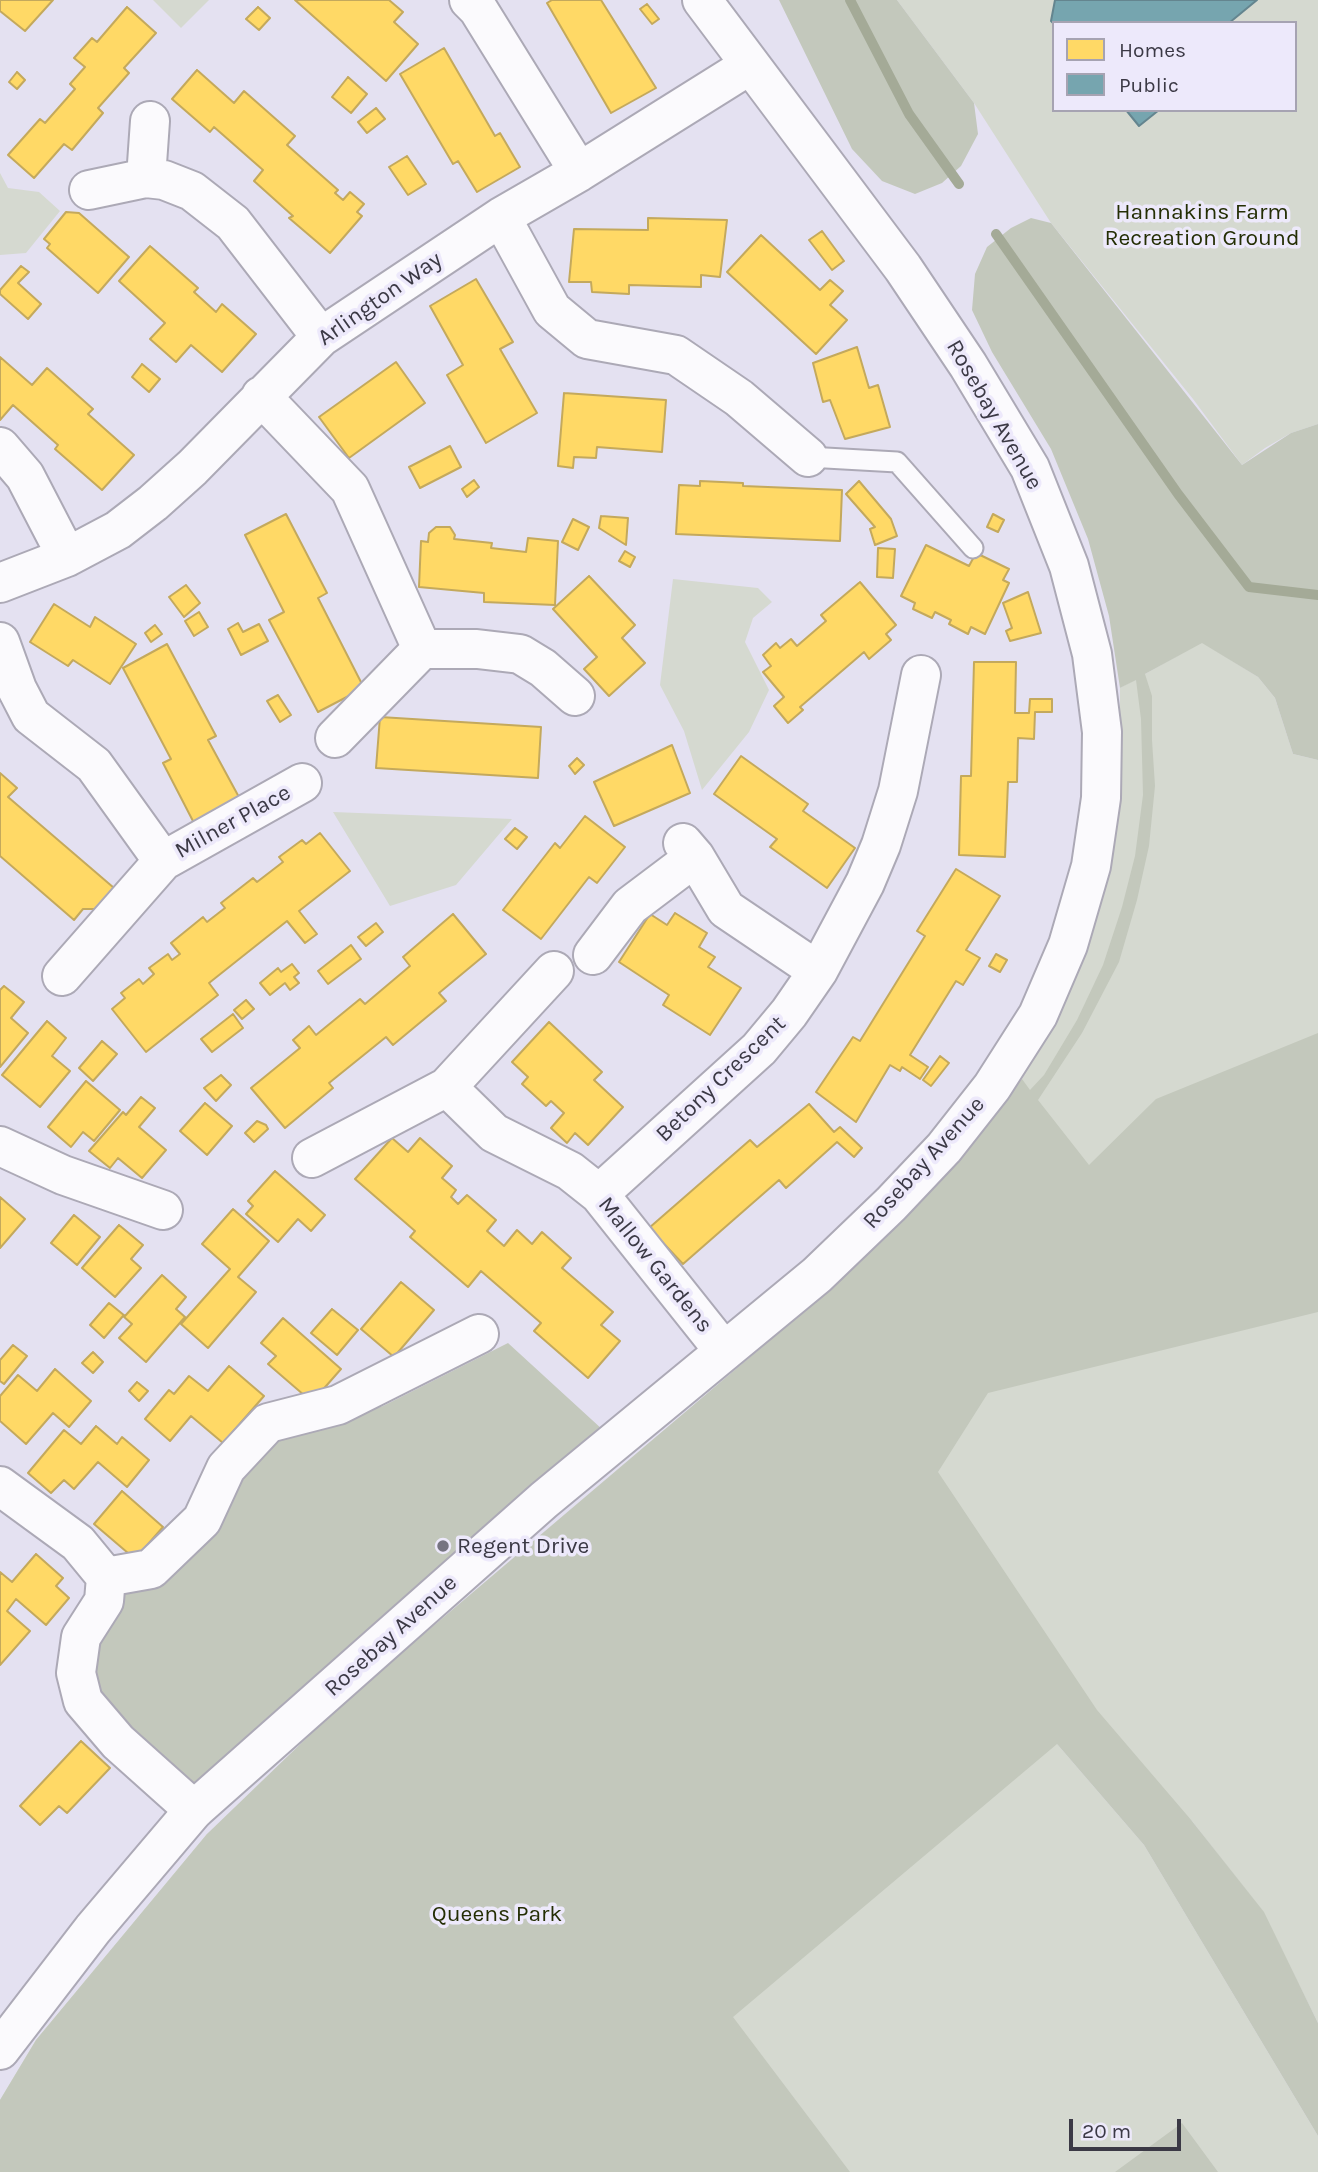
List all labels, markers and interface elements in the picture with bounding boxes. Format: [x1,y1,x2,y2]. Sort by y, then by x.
legend [1052,21,1297,112]
text: Homes [1119,38,1186,62]
text: Public [1119,73,1179,97]
park label: Hannakins Farm Recreation Ground [1104,198,1300,252]
street label: Arlington Way [313,246,447,352]
street label: Rosebay Avenue [940,335,1048,495]
street label: Milner Place [170,779,296,865]
street label: Betony Crescent [650,1010,792,1148]
street label: Rosebay Avenue [857,1091,991,1235]
street label: Mallow Gardens [592,1191,718,1339]
place label: Regent Drive [457,1532,589,1560]
marker: Regent Drive [435,1538,451,1554]
street label: Rosebay Avenue [319,1569,463,1703]
park label: Queens Park [432,1900,562,1928]
scale bar [1073,2106,1185,2150]
text: 20 m [1082,2119,1131,2143]

